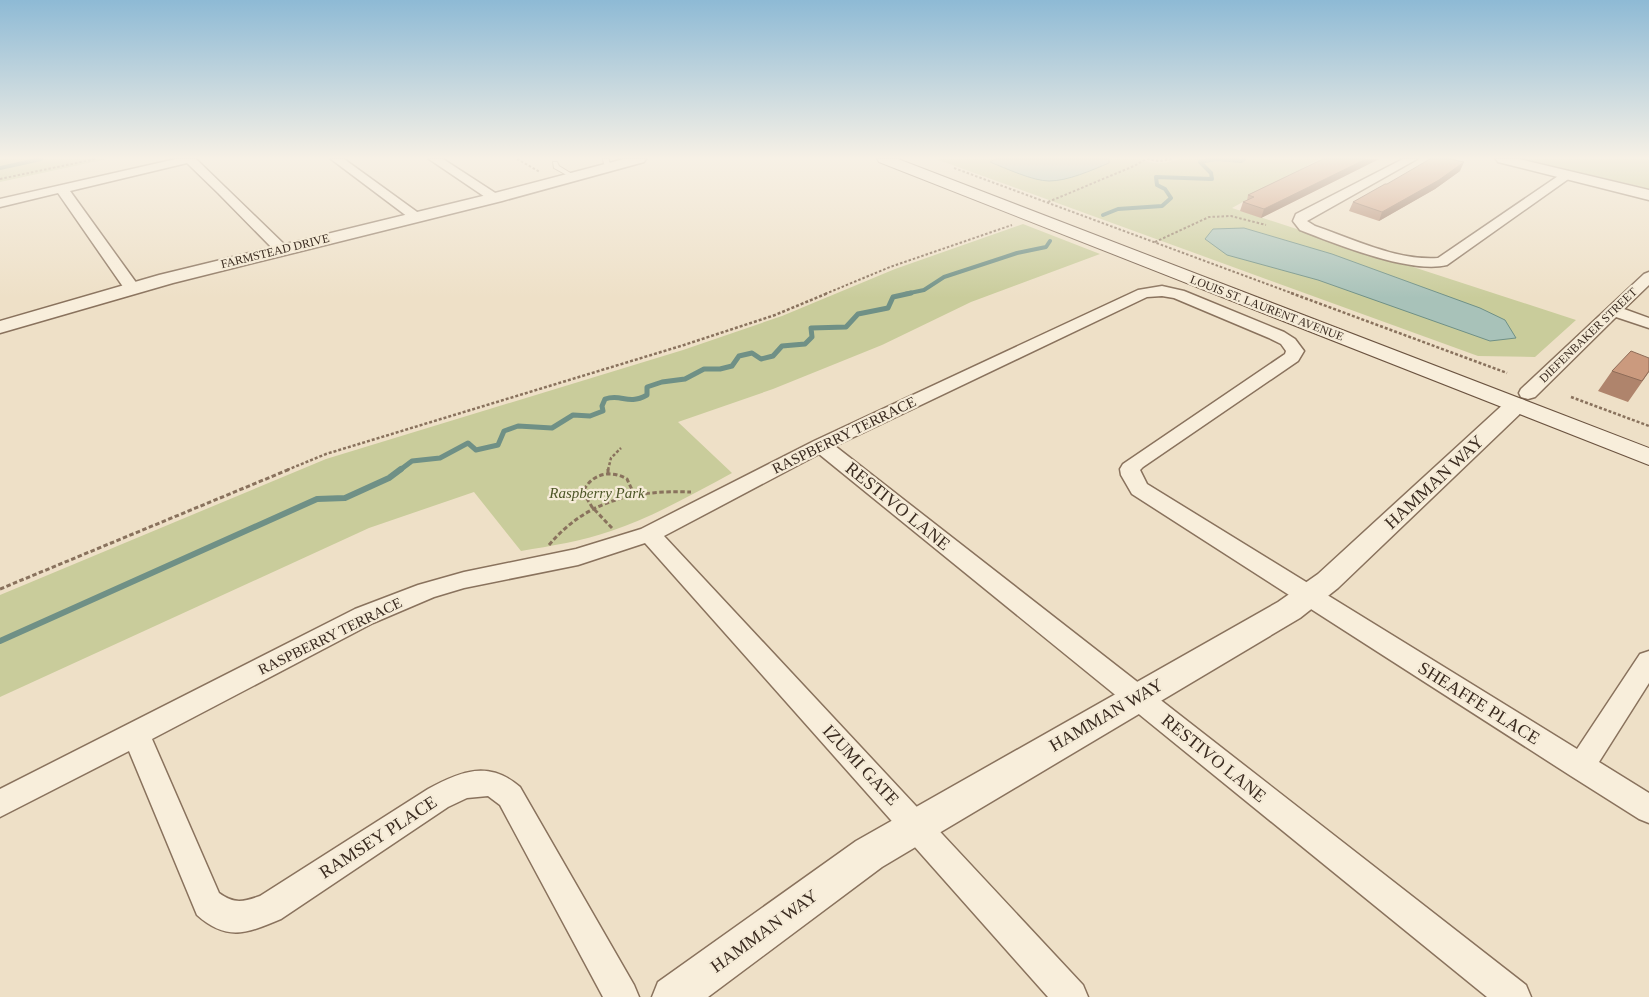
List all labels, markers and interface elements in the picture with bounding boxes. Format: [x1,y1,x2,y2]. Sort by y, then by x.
street label: FARMSTEAD DRIVE [219,231,331,271]
street label: LOUIS ST. LAURENT AVENUE [1188,272,1346,344]
street label: DIEFENBAKER STREET [1536,284,1640,385]
street label: RASPBERRY TERRACE [770,393,918,477]
street label: HAMMAN WAY [1381,431,1487,533]
street label: RESTIVO LANE [842,458,954,554]
park label: Raspberry Park [548,485,645,501]
street label: RASPBERRY TERRACE [256,594,404,678]
street label: SHEAFFE PLACE [1415,658,1543,748]
street label: HAMMAN WAY [1046,674,1166,756]
street label: RESTIVO LANE [1158,710,1270,806]
street label: IZUMI GATE [819,721,903,809]
street label: RAMSEY PLACE [316,792,440,882]
street label: HAMMAN WAY [707,885,821,977]

